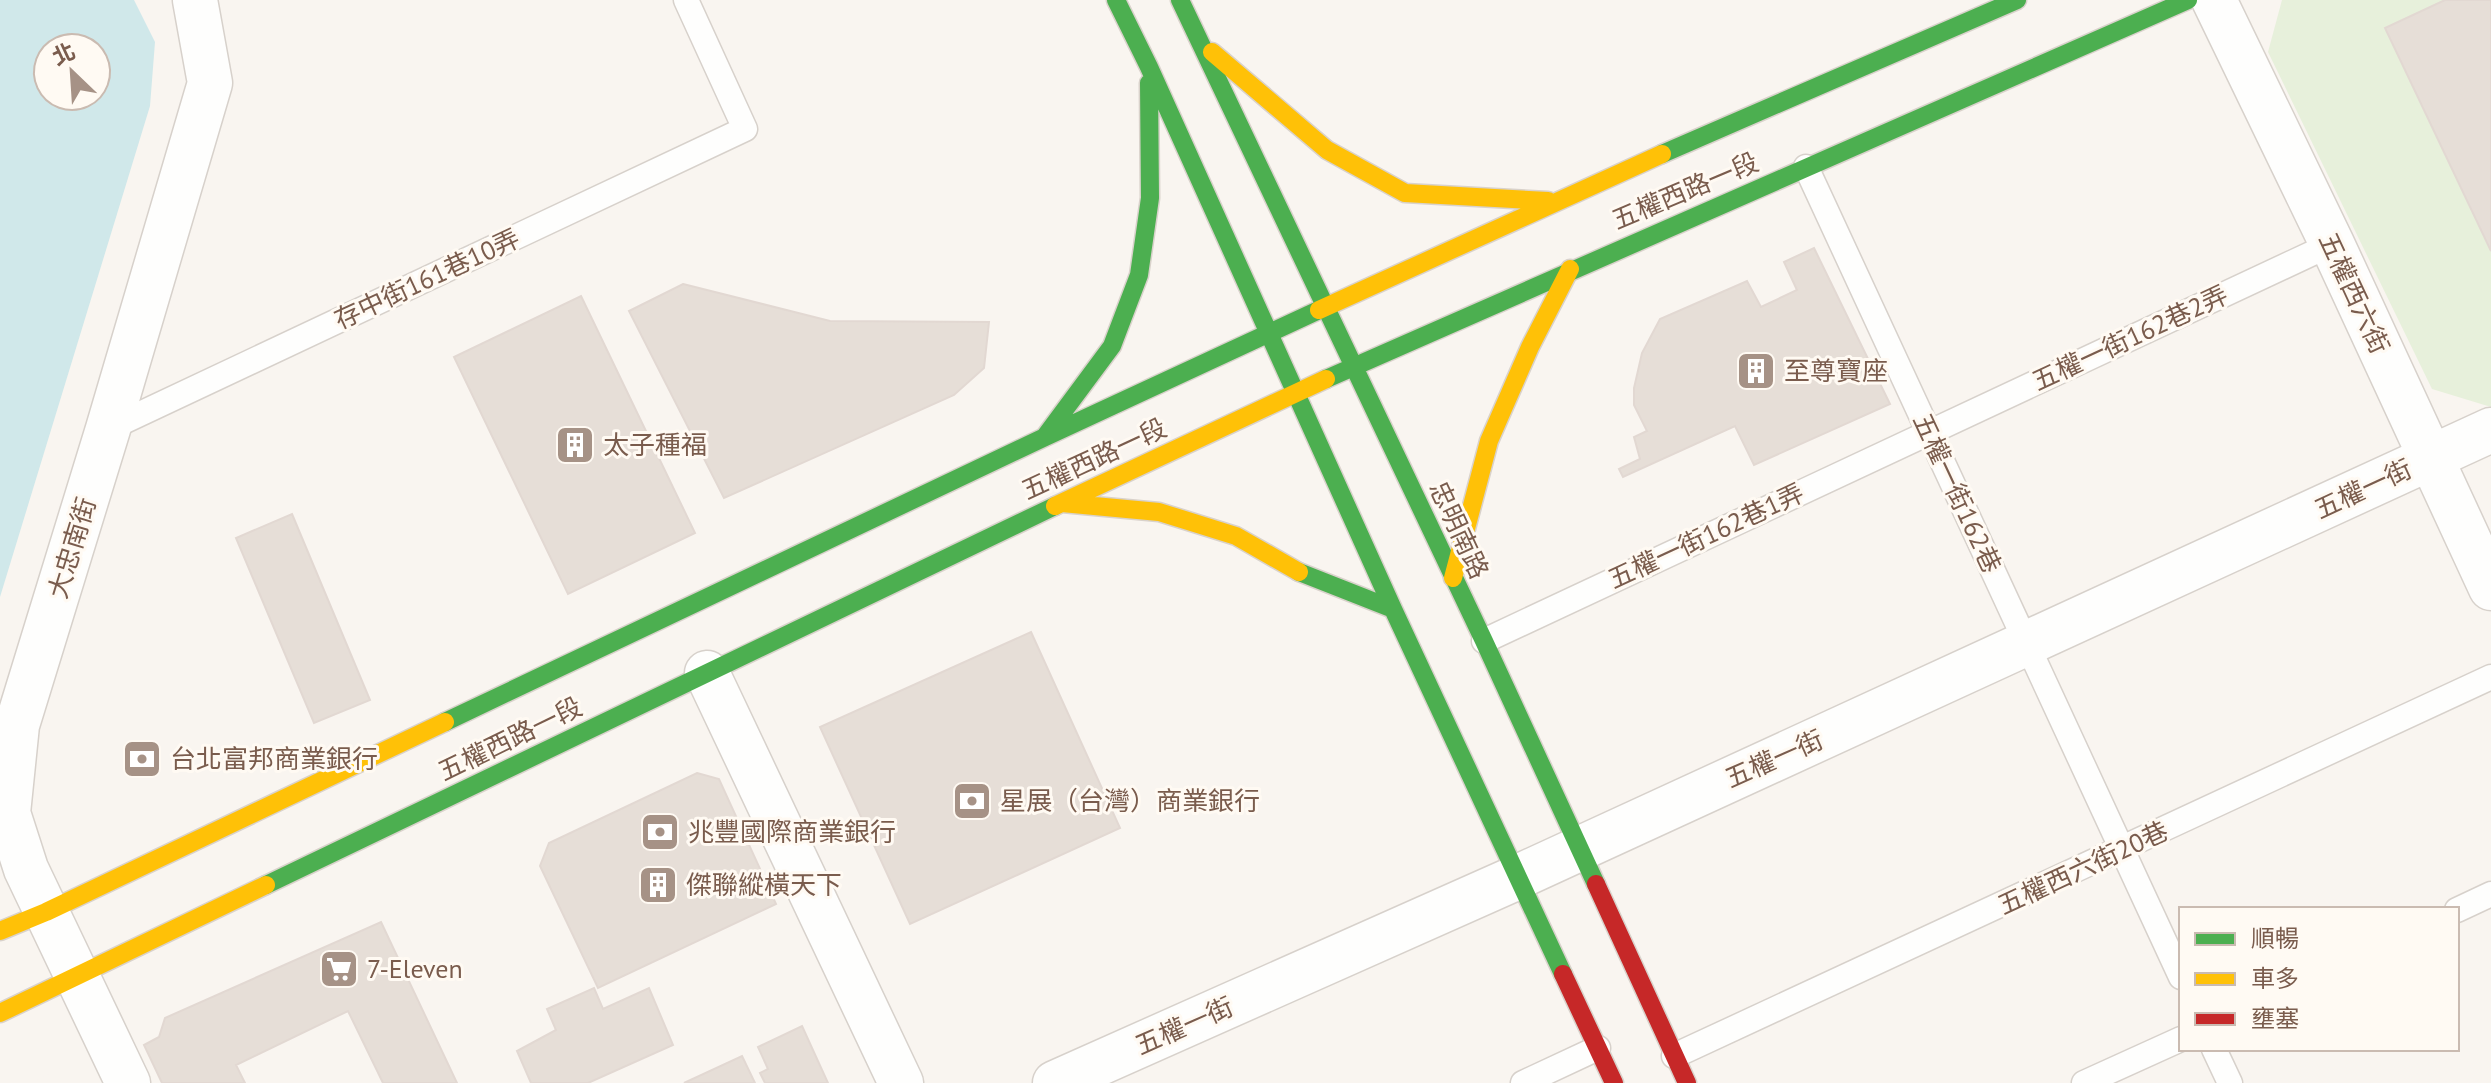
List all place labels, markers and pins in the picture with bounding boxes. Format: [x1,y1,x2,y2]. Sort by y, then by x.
building icon: 至尊寶座 [1735,350,1777,392]
place label: 至尊寶座 [1784,354,1888,387]
building icon: 太子種福 [554,424,596,466]
place label: 太子種福 [603,428,707,461]
bank icon: 台北富邦商業銀行 [121,738,163,780]
place label: 台北富邦商業銀行 [170,742,378,775]
bank icon: 星展（台灣）商業銀行 [951,780,993,822]
place label: 星展（台灣）商業銀行 [1000,784,1260,817]
bank icon: 兆豐國際商業銀行 [639,811,681,853]
place label: 兆豐國際商業銀行 [688,815,896,848]
building icon: 傑聯縱橫天下 [637,864,679,906]
place label: 傑聯縱橫天下 [686,868,842,901]
supermarket icon: 7-Eleven [318,948,360,990]
place label: 7-Eleven [367,952,463,985]

